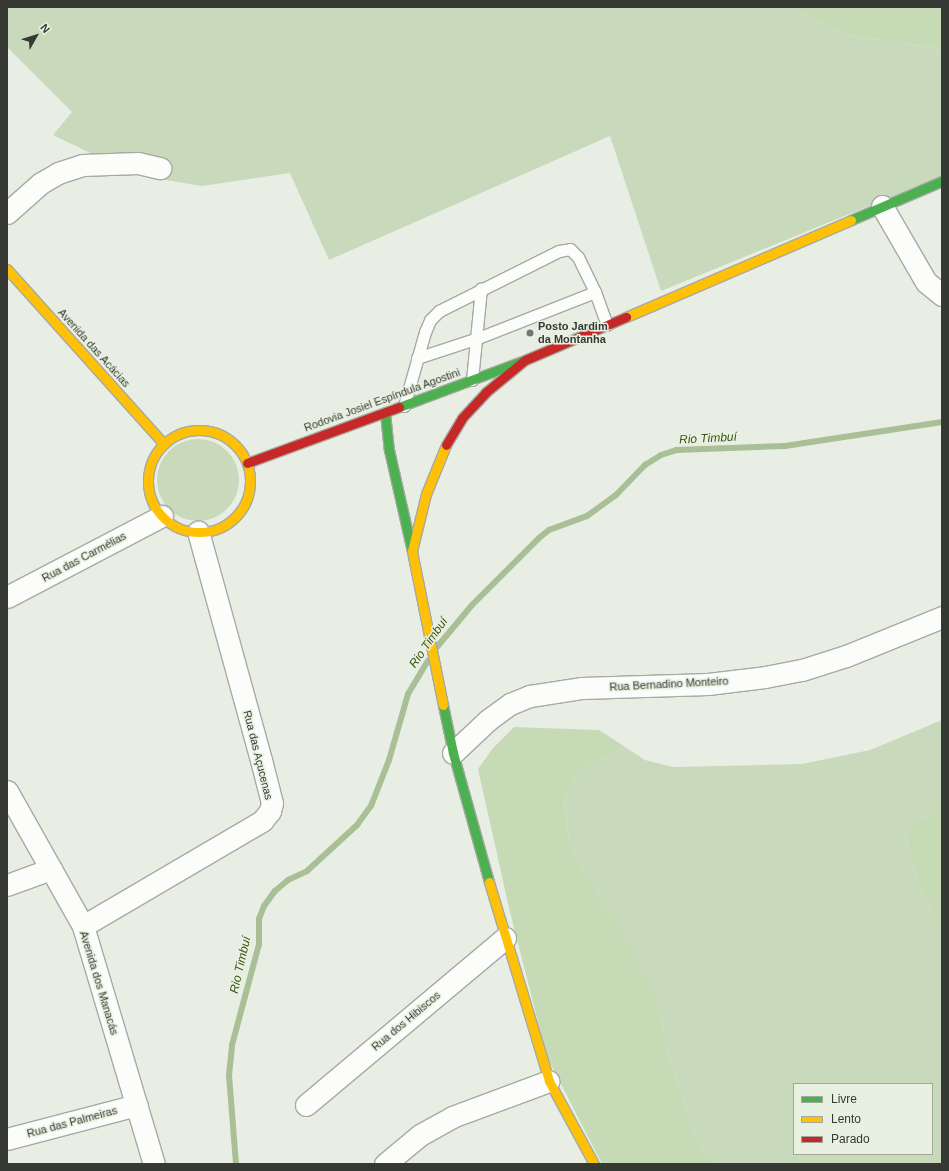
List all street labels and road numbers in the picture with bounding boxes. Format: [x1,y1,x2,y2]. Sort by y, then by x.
street label: Avenida das Acácias [55,306,133,390]
street label: Rodovia Josiel Espíndula Agostini [302,365,462,435]
street label: Rua das Carmélias [40,529,128,585]
street label: Rua Bernadino Monteiro [609,674,729,694]
street label: Rua das Açucenas [240,709,276,801]
street label: Avenida dos Manacás [77,929,121,1037]
street label: Rua dos Hibiscos [369,988,443,1054]
street label: Rua das Palmeiras [25,1104,119,1140]

